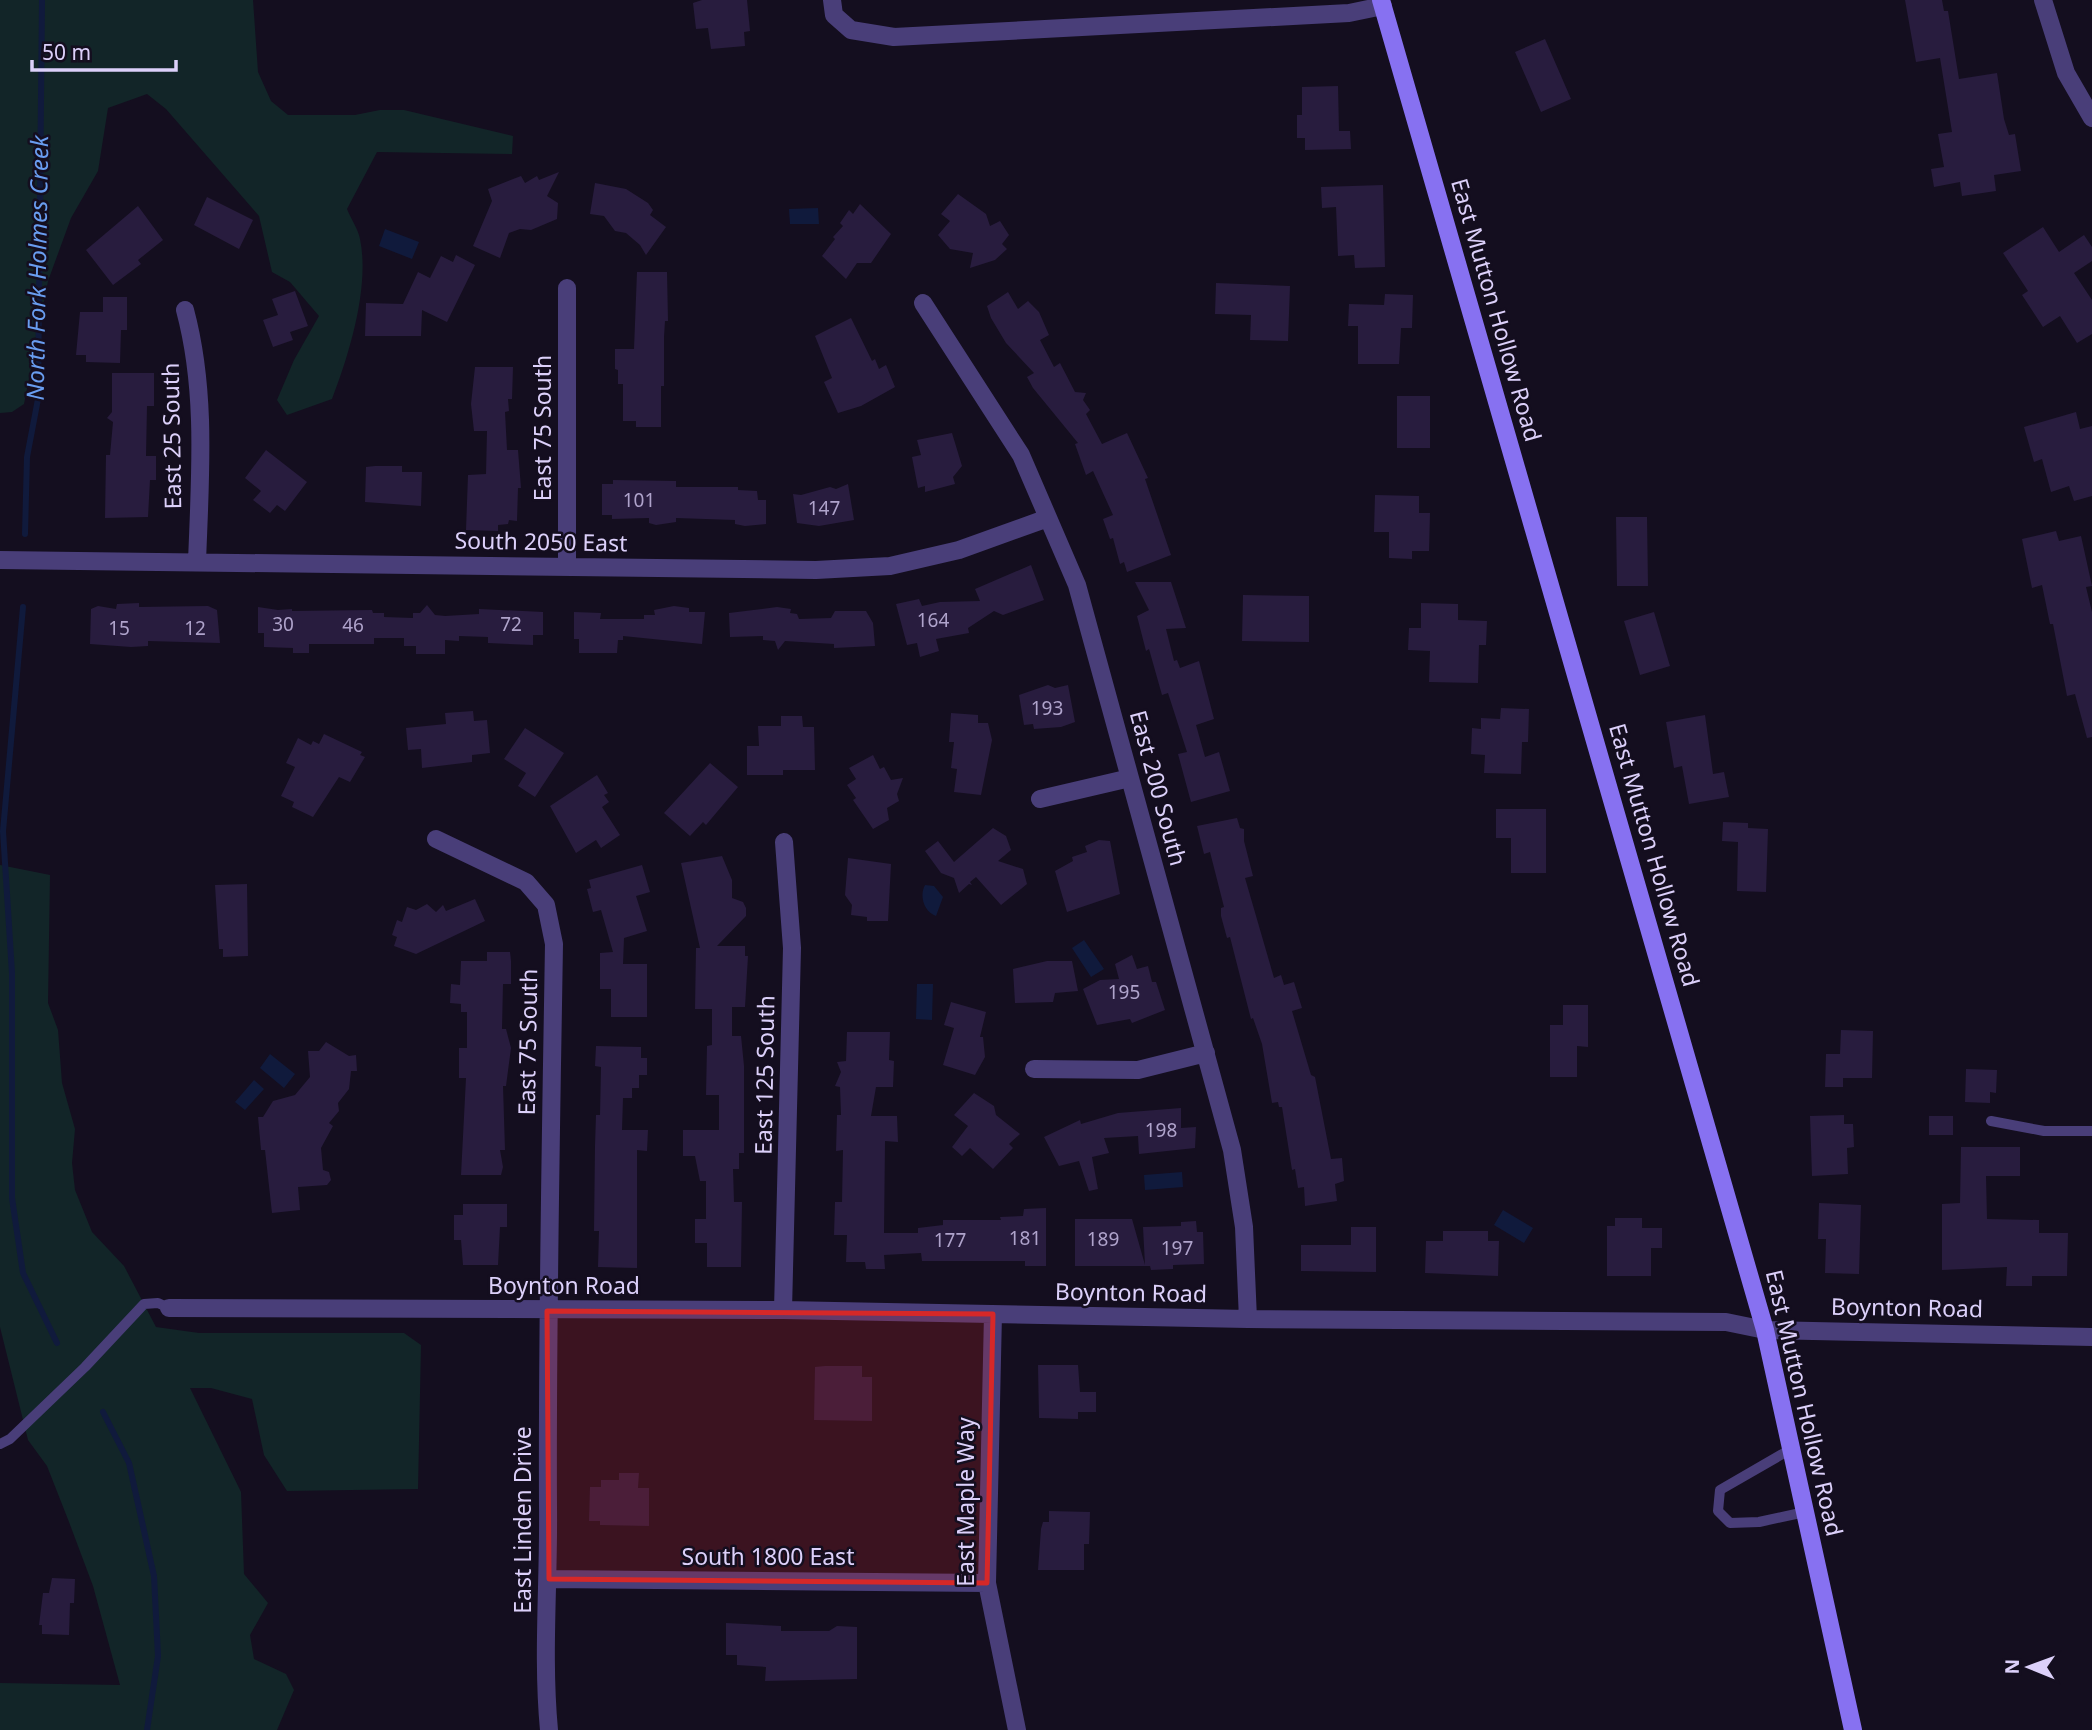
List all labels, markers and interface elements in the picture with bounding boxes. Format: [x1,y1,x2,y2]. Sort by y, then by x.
scale bar [32,28,175,72]
text: 50 m [42,38,91,66]
water label: North Fork Holmes Creek [18,134,55,401]
street label: East Mutton Hollow Road [1444,174,1550,445]
street label: East 75 South [526,355,558,501]
street label: East 25 South [154,362,188,510]
house number: 101 [623,487,655,513]
house number: 147 [808,495,840,521]
street label: South 2050 East [454,523,628,559]
house number: 164 [917,607,949,633]
house number: 30 [272,611,294,637]
house number: 72 [500,611,522,637]
house number: 46 [342,612,364,638]
house number: 15 [108,615,130,641]
house number: 12 [184,615,206,641]
house number: 193 [1031,695,1063,721]
street label: East 200 South [1123,706,1195,869]
street label: East Mutton Hollow Road [1602,719,1708,990]
street label: East 75 South [510,968,544,1116]
house number: 195 [1108,979,1140,1005]
street label: East 125 South [747,995,781,1155]
house number: 198 [1145,1117,1177,1143]
house number: 181 [1009,1225,1041,1251]
house number: 189 [1087,1226,1119,1252]
house number: 177 [934,1227,966,1253]
house number: 197 [1161,1235,1193,1261]
street label: East Mutton Hollow Road [1759,1266,1851,1539]
street label: Boynton Road [488,1269,640,1301]
street label: Boynton Road [1055,1275,1207,1309]
street label: Boynton Road [1831,1290,1983,1324]
street label: East Maple Way [949,1417,981,1587]
street label: East Linden Drive [506,1426,538,1614]
street label: South 1800 East [682,1540,854,1572]
north arrow [1994,1632,2064,1702]
text: N [1999,1659,2025,1675]

